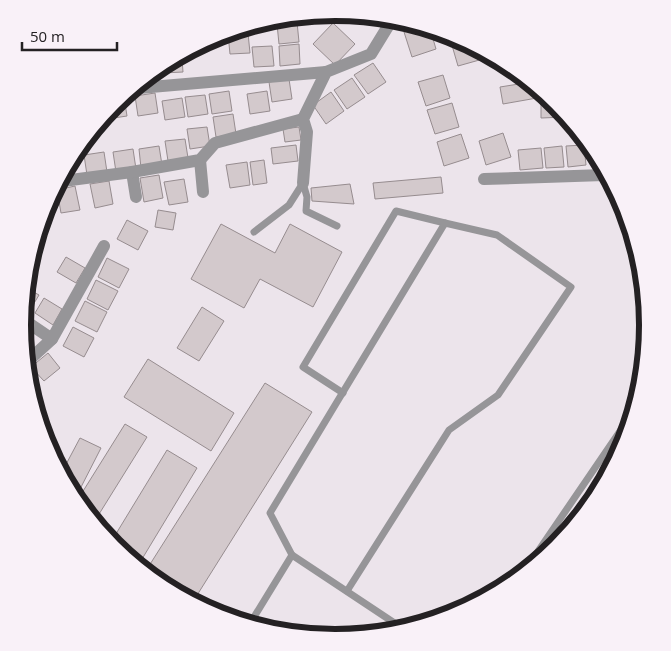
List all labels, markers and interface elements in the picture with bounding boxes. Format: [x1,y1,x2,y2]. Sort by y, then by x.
scale bar [22,20,118,52]
text: 50 m [30,26,65,46]

